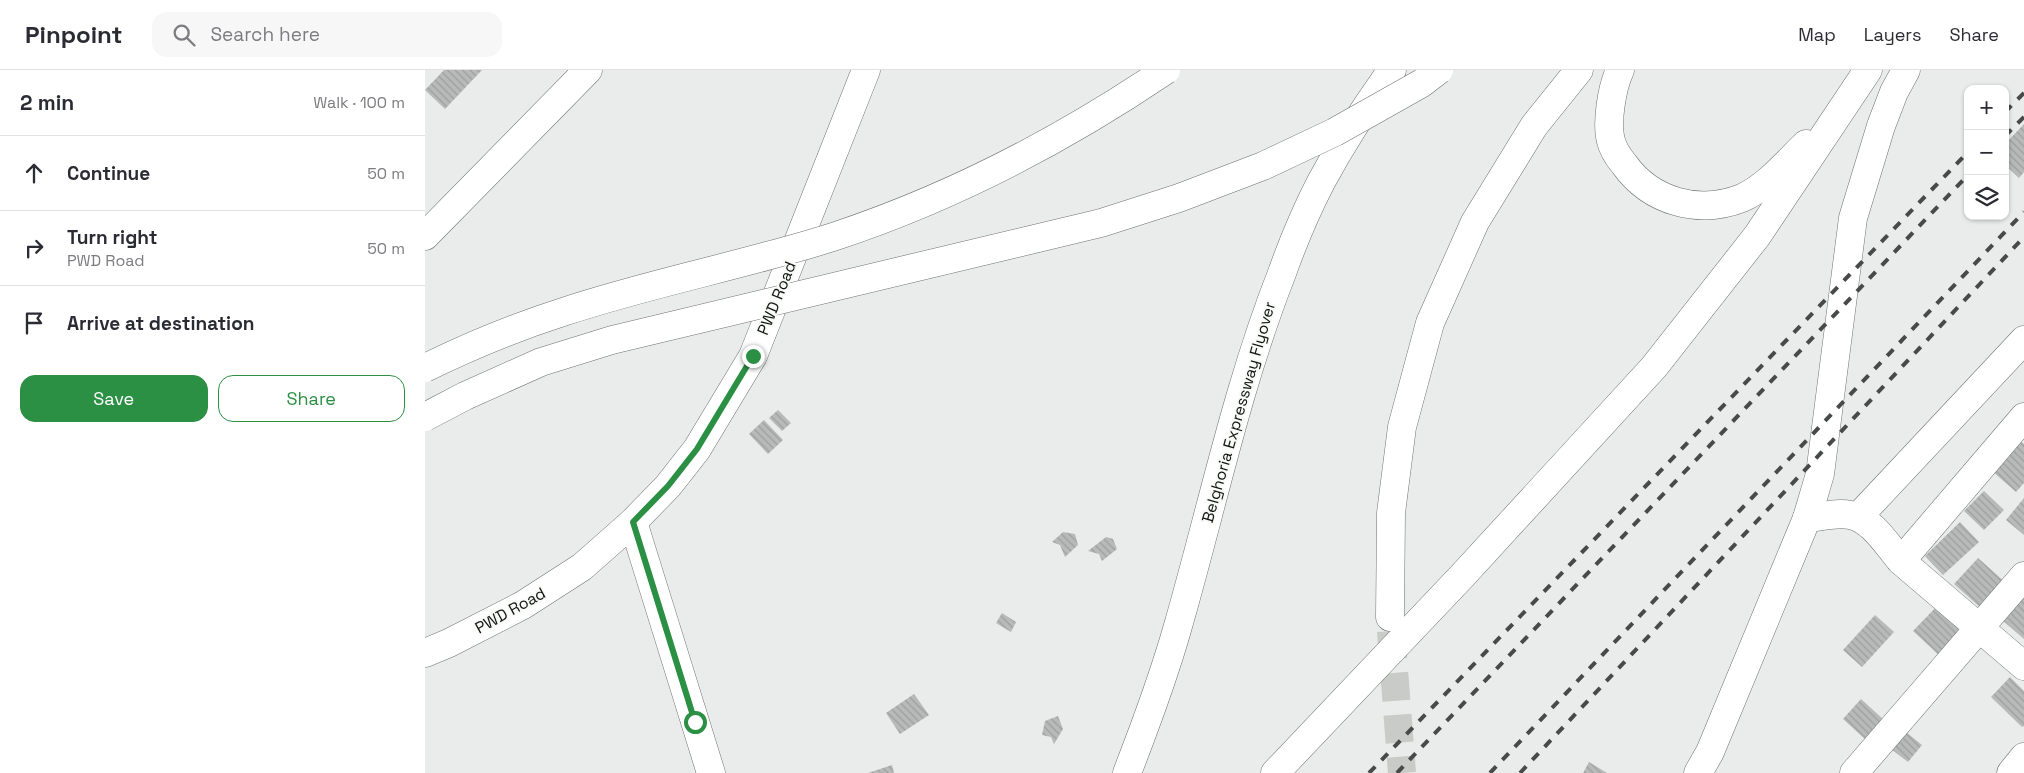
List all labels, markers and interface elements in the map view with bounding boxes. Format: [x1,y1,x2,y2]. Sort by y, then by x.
search box [152,12,502,57]
text: Pinpoint [25,19,122,50]
icon: search [170,21,198,49]
text: Search here [210,22,320,47]
text: Map [1798,23,1836,46]
text: Layers [1864,23,1921,46]
text: Share [1949,23,1999,46]
map controls [1964,85,2009,220]
button: + [1964,85,2009,130]
text: 2 min [20,89,74,116]
text: Walk · 100 m [313,92,405,113]
button: − [1964,130,2009,175]
icon: ahead [20,159,48,187]
text: Continue [67,161,150,186]
text: 50 m [367,163,405,184]
button: layers [1964,175,2009,220]
text: Turn right [67,225,157,250]
icon: right [20,234,48,262]
text: 50 m [367,238,405,259]
text: PWD Road [67,250,145,271]
street label: PWD Road [752,258,801,338]
street label: Belghoria Expressway Flyover [1197,299,1280,525]
icon: arrive [20,309,48,337]
text: Arrive at destination [67,311,255,336]
route end [742,345,765,368]
button: Save [20,375,208,422]
button: Share [218,375,405,422]
street label: PWD Road [471,582,549,638]
route start [684,711,707,734]

